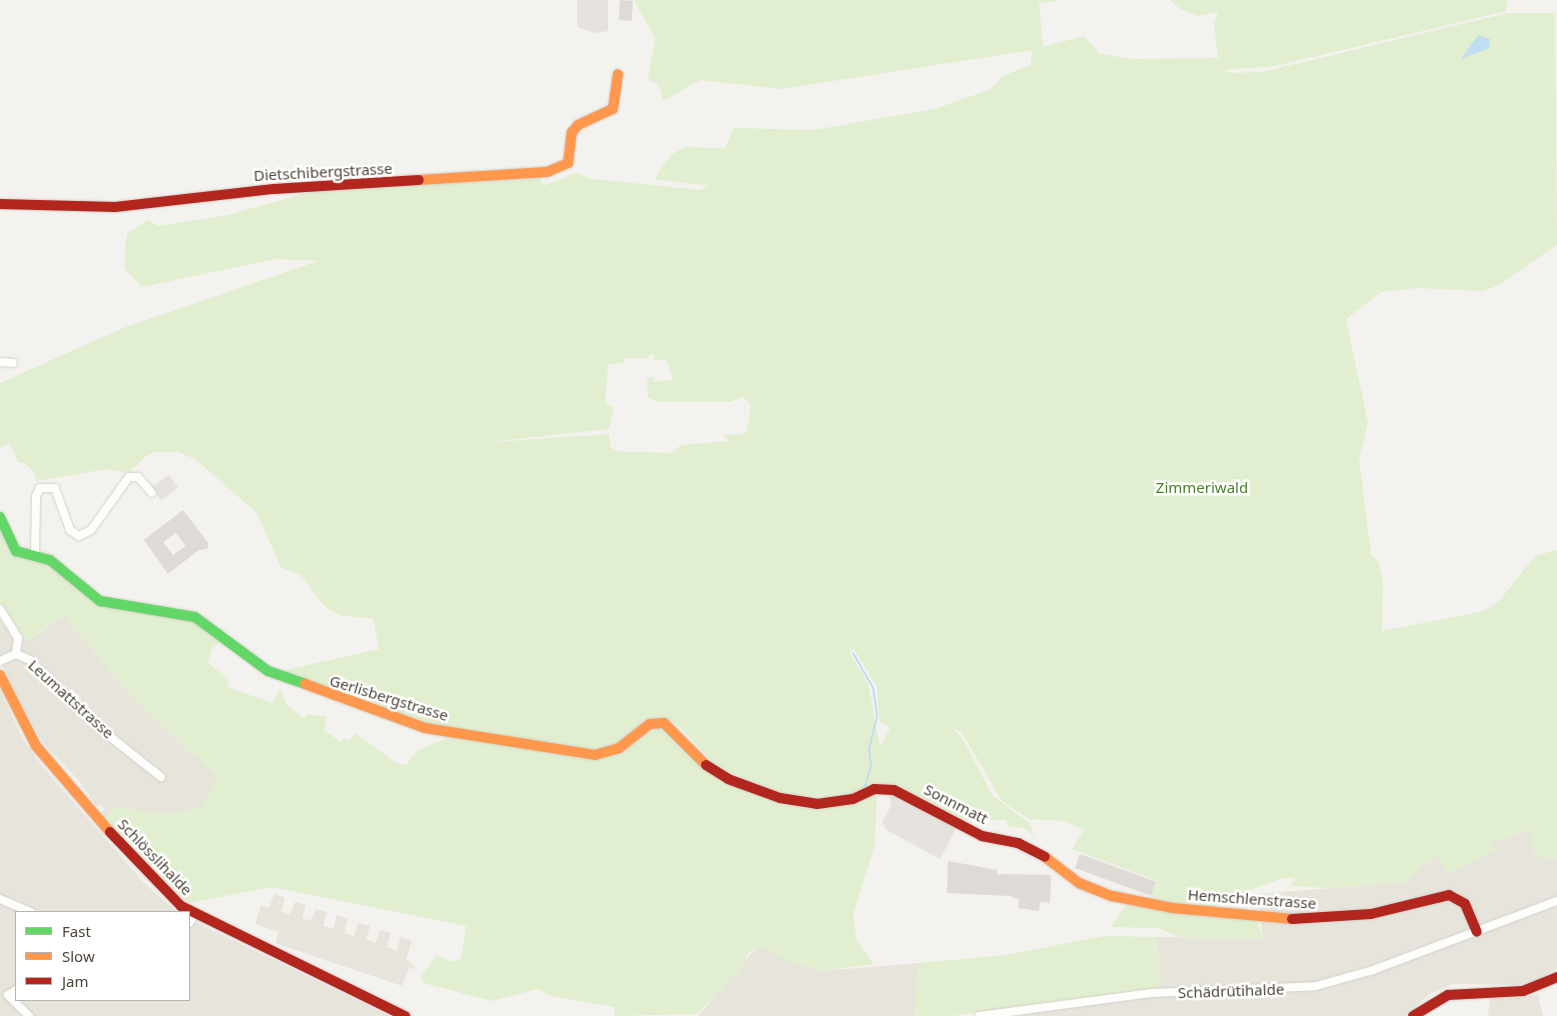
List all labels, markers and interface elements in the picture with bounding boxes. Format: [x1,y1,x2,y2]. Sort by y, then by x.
street label: Dietschibergstrasse [253,159,393,185]
park label: Zimmeriwald [1156,479,1248,497]
street label: Leumattstrasse [25,656,117,742]
street label: Gerlisbergstrasse [327,671,451,725]
street label: Sonnmatt [921,780,991,828]
street label: Schlösslihalde [114,815,196,899]
street label: Hemschlenstrasse [1187,886,1317,912]
legend [15,911,190,1001]
text: Fast [62,921,91,941]
text: Slow [62,946,95,966]
text: Jam [62,971,89,991]
street label: Schädrütihalde [1178,980,1284,1002]

